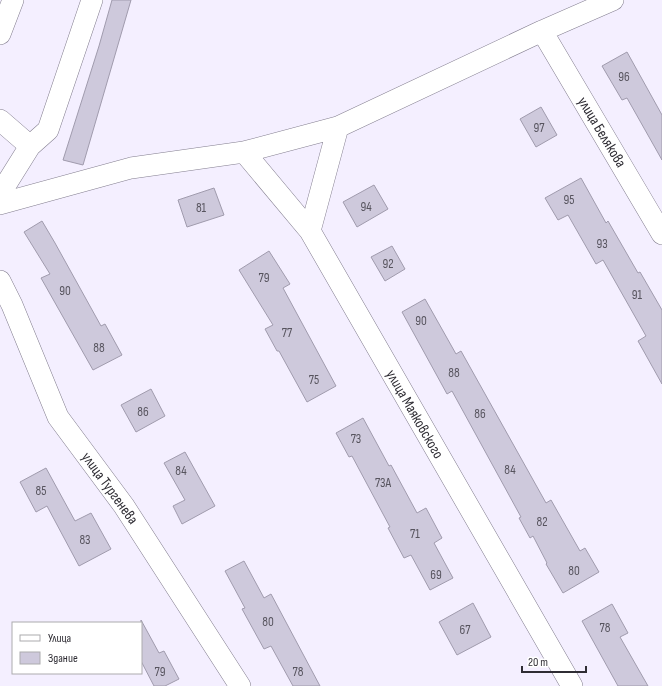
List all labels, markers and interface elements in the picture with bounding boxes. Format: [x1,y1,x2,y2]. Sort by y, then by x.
house number: 96 [618,69,630,85]
street label: улица Белякова [573,93,630,171]
house number: 97 [534,120,545,136]
house number: 95 [564,192,574,208]
house number: 94 [360,199,372,215]
house number: 81 [196,200,207,216]
house number: 93 [596,236,608,252]
house number: 92 [382,256,394,272]
house number: 79 [259,270,270,286]
house number: 90 [59,283,71,299]
house number: 91 [632,287,643,303]
house number: 90 [415,313,427,329]
house number: 77 [282,325,293,341]
house number: 88 [93,340,105,356]
house number: 88 [448,365,460,381]
street label: улица Маяковского [381,366,448,462]
house number: 75 [309,372,319,388]
house number: 86 [137,404,149,420]
house number: 86 [474,406,486,422]
house number: 73 [351,431,361,447]
street label: улица Тургенева [77,448,142,528]
house number: 84 [504,462,516,478]
house number: 84 [175,463,187,479]
house number: 73А [375,475,392,491]
house number: 85 [36,483,46,499]
house number: 82 [536,514,548,530]
house number: 71 [410,526,420,542]
house number: 83 [79,532,91,548]
house number: 80 [568,563,580,579]
house number: 69 [430,567,442,583]
house number: 80 [262,614,274,630]
house number: 78 [600,620,611,636]
legend [12,622,142,674]
house number: 67 [460,622,471,638]
text: Улица [48,631,72,646]
scale bar [522,648,586,674]
text: Здание [48,651,78,666]
text: 20 m [528,655,548,670]
house number: 79 [155,664,166,680]
house number: 78 [293,664,304,680]

